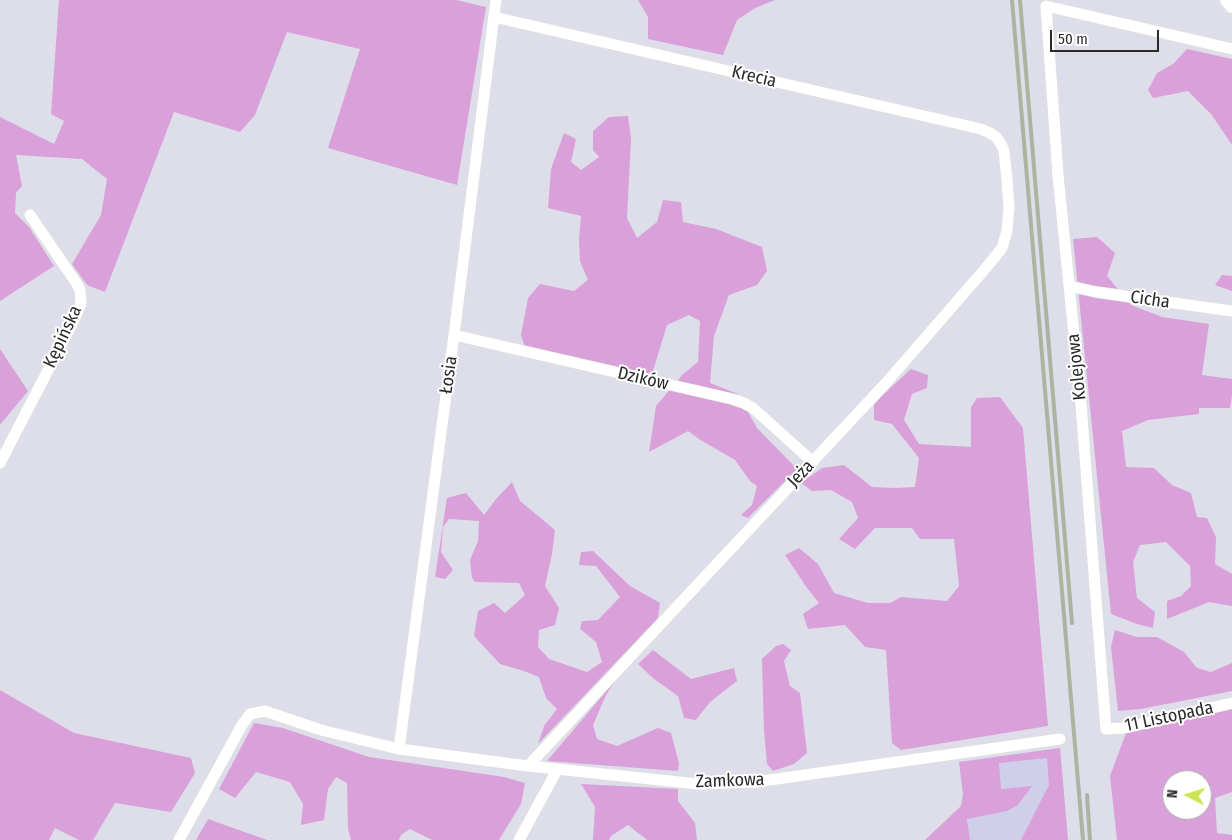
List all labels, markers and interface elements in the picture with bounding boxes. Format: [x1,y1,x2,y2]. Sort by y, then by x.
scale bar [1052,20,1161,52]
text: 50 m [1058,30,1088,48]
street label: Krecia [730,61,778,93]
street label: Cicha [1129,287,1171,313]
street label: Kępińska [39,302,87,372]
street label: Kolejowa [1063,333,1091,401]
street label: Łosia [436,354,462,396]
street label: Dzików [616,363,670,395]
street label: Jeża [783,456,819,492]
street label: 11 Listopada [1123,697,1215,737]
street label: Zamkowa [695,769,765,793]
north arrow [1162,770,1212,820]
text: N [1164,789,1181,799]

